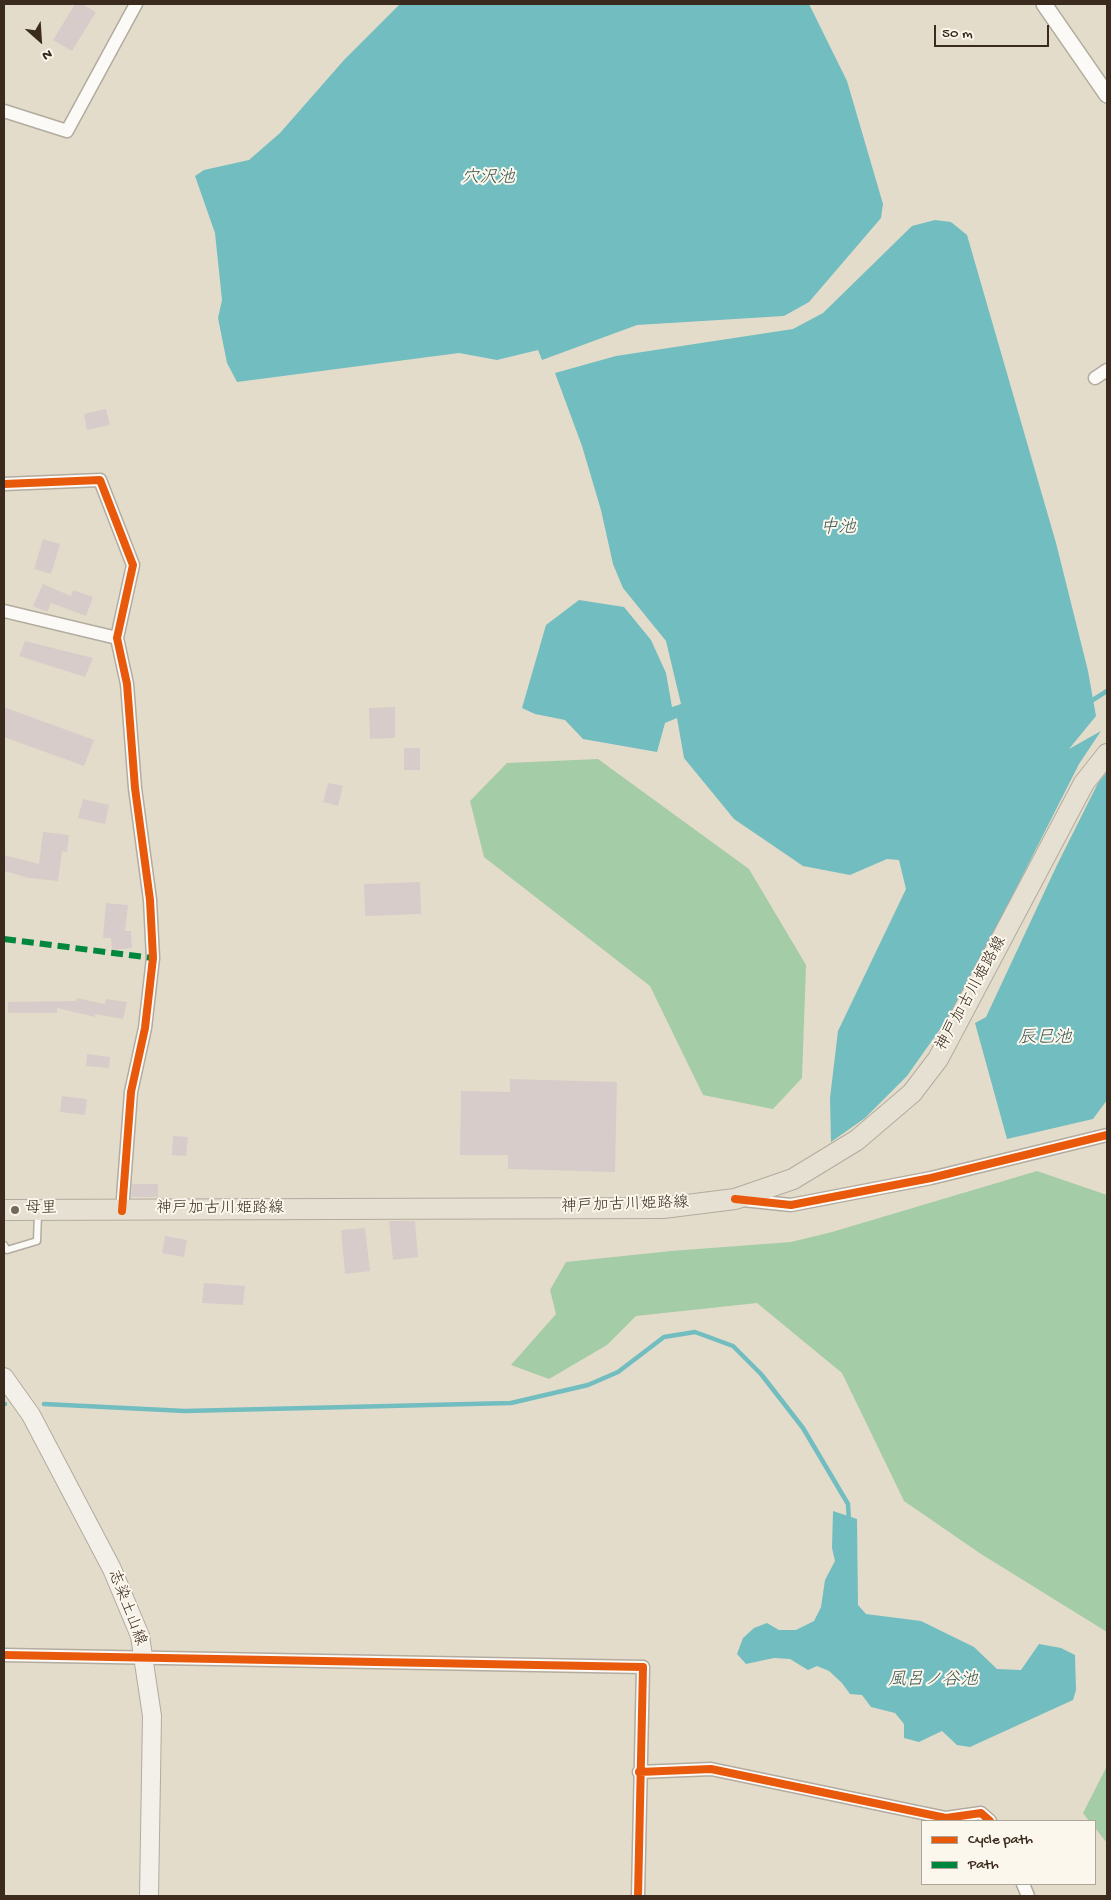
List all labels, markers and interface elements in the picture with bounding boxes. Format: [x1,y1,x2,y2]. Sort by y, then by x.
north arrow [15,15,65,65]
scale bar [936,15,1051,47]
text: 50 m [942,25,973,43]
text: N [39,44,55,64]
water label: 穴沢池 [461,168,515,190]
water label: 中池 [820,518,856,540]
street label: 神戸加古川姫路線 [933,933,1011,1055]
water label: 辰巳池 [1018,1028,1072,1050]
street label: 神戸加古川姫路線 [561,1194,689,1218]
place label: 母里 [25,1200,57,1220]
street label: 神戸加古川姫路線 [156,1200,284,1220]
marker: 母里 [9,1204,21,1216]
street label: 志染土山線 [103,1567,149,1649]
water label: 風呂ノ谷池 [888,1670,978,1692]
legend [921,1820,1096,1885]
text: Cycle path [968,1831,1033,1849]
text: Path [968,1856,999,1874]

